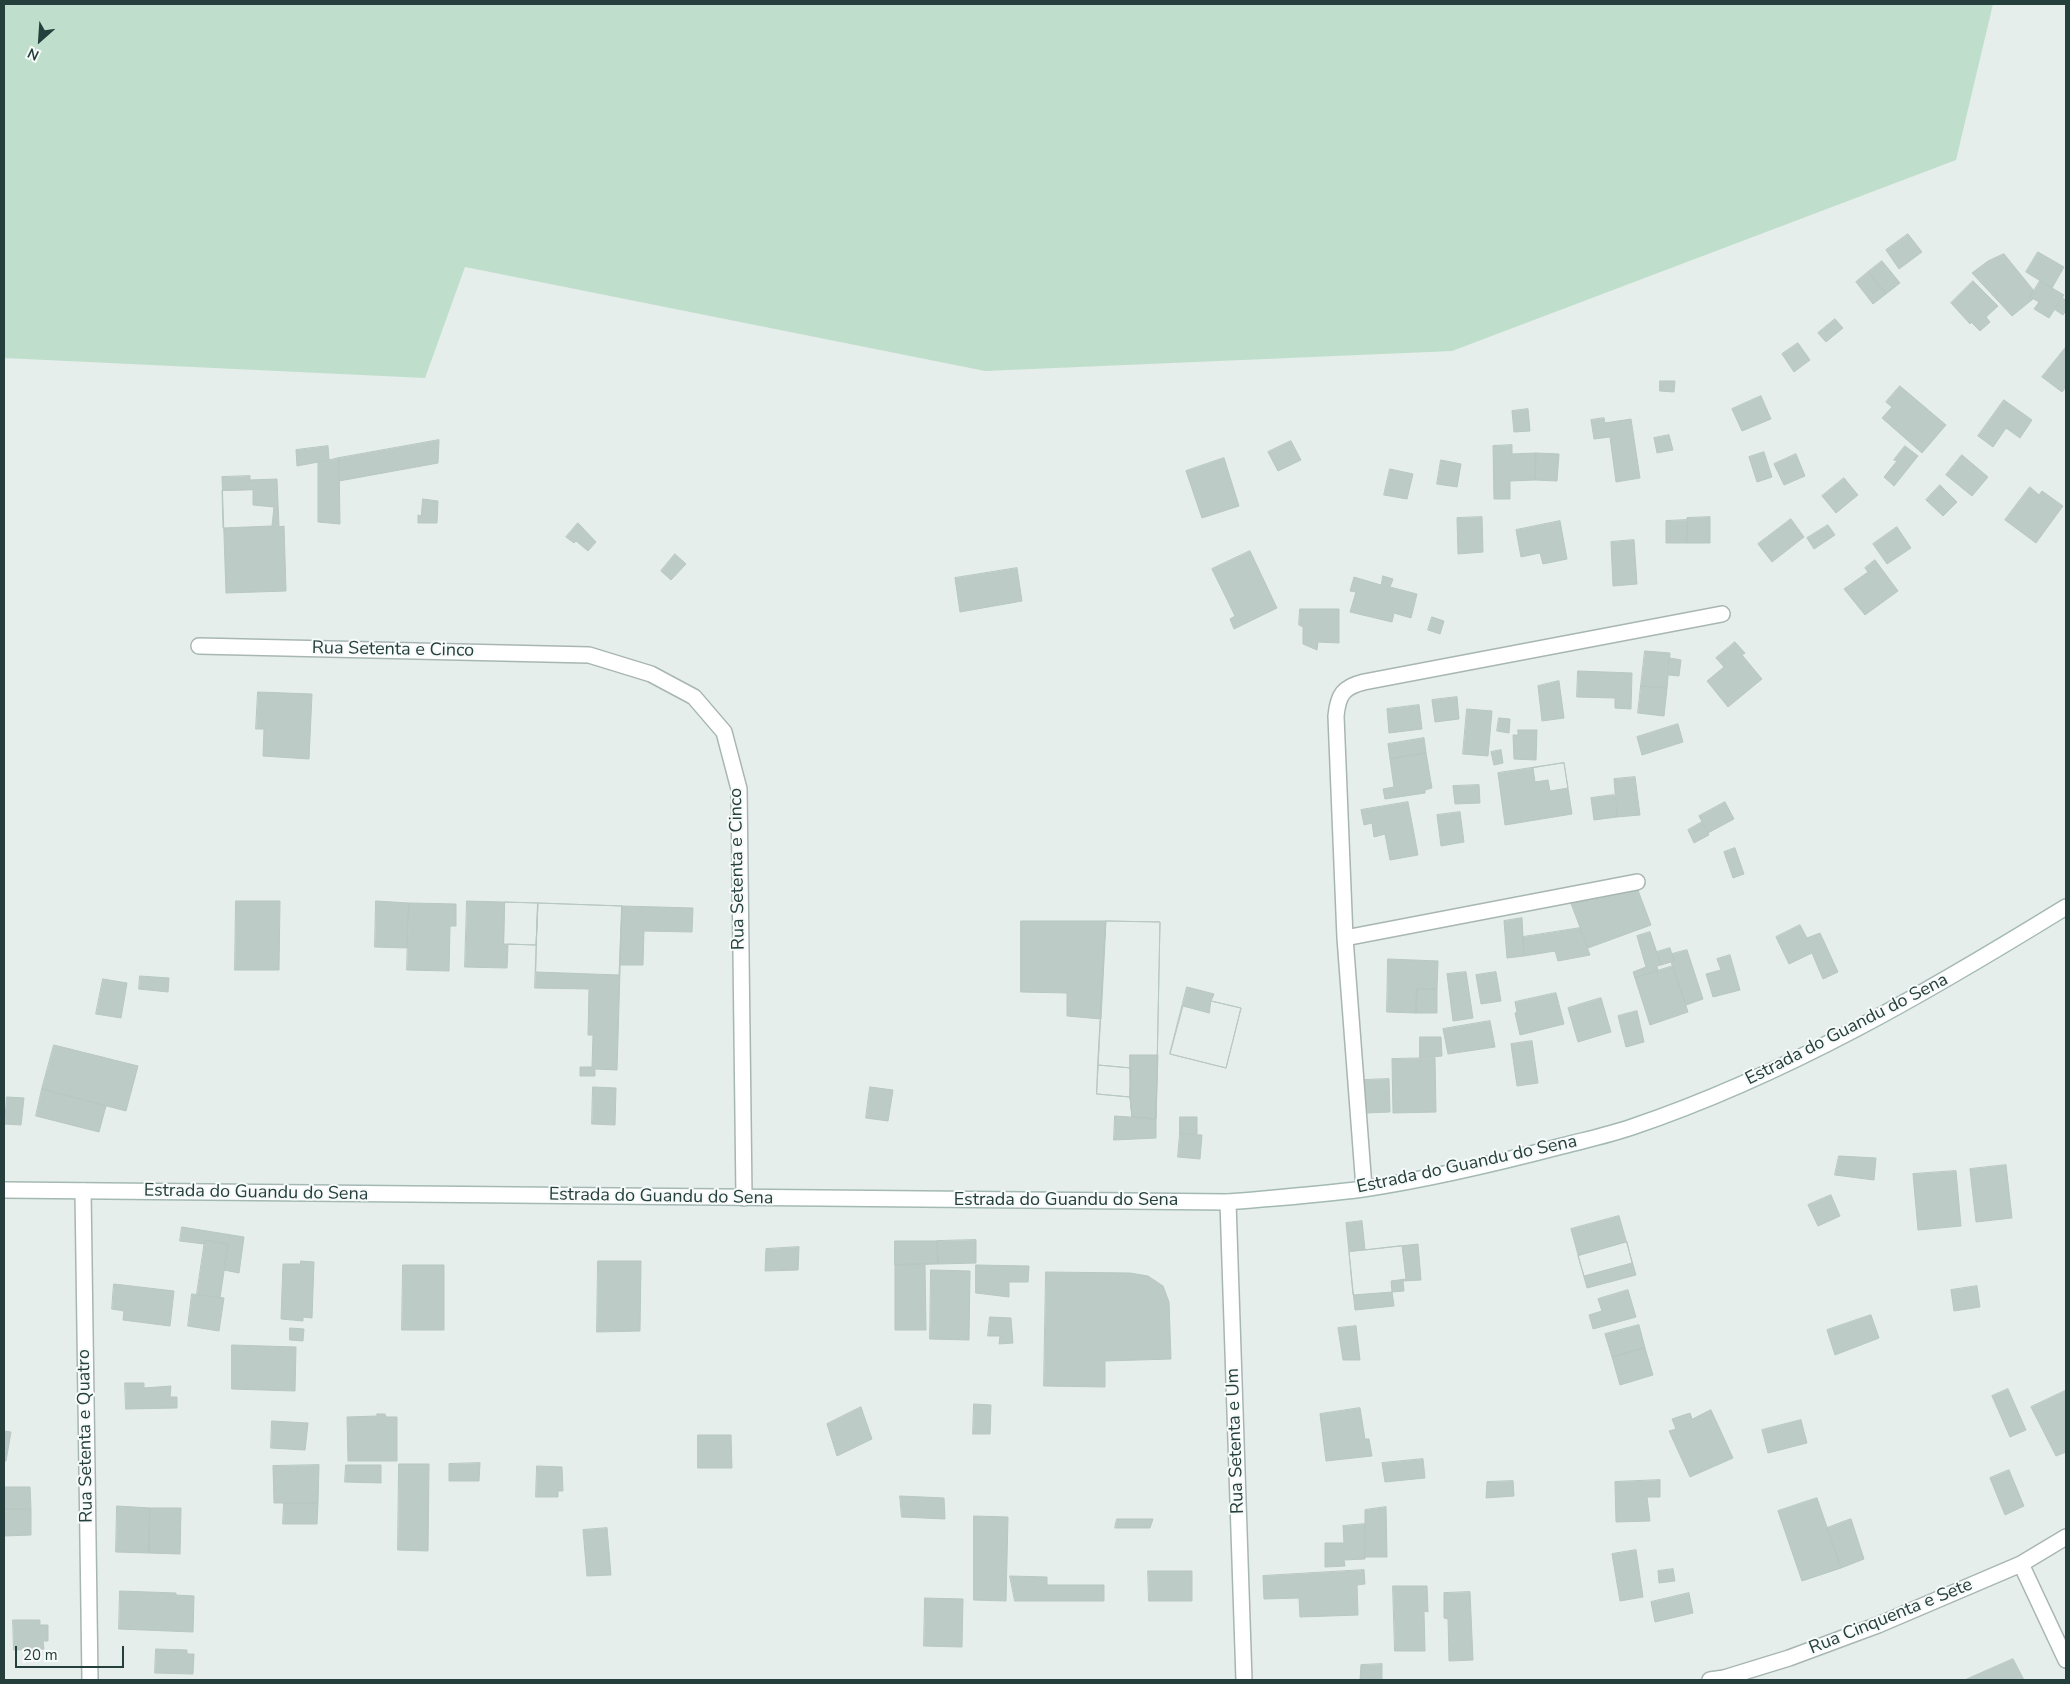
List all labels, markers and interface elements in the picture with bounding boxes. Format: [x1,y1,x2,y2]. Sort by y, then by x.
north arrow [15,15,65,65]
text: N [24,43,42,65]
street label: Rua Setenta e Cinco [312,638,474,662]
street label: Rua Setenta e Cinco [726,788,750,950]
street label: Estrada do Guandu do Sena [1742,969,1952,1091]
street label: Estrada do Guandu do Sena [1355,1131,1579,1199]
street label: Estrada do Guandu do Sena [144,1180,368,1206]
street label: Estrada do Guandu do Sena [549,1184,773,1210]
street label: Estrada do Guandu do Sena [954,1190,1178,1212]
street label: Rua Setenta e Quatro [74,1349,98,1523]
street label: Rua Setenta e Um [1223,1368,1249,1514]
street label: Rua Cinquenta e Sete [1806,1574,1976,1660]
scale bar [18,1636,126,1668]
text: 20 m [23,1645,58,1665]

